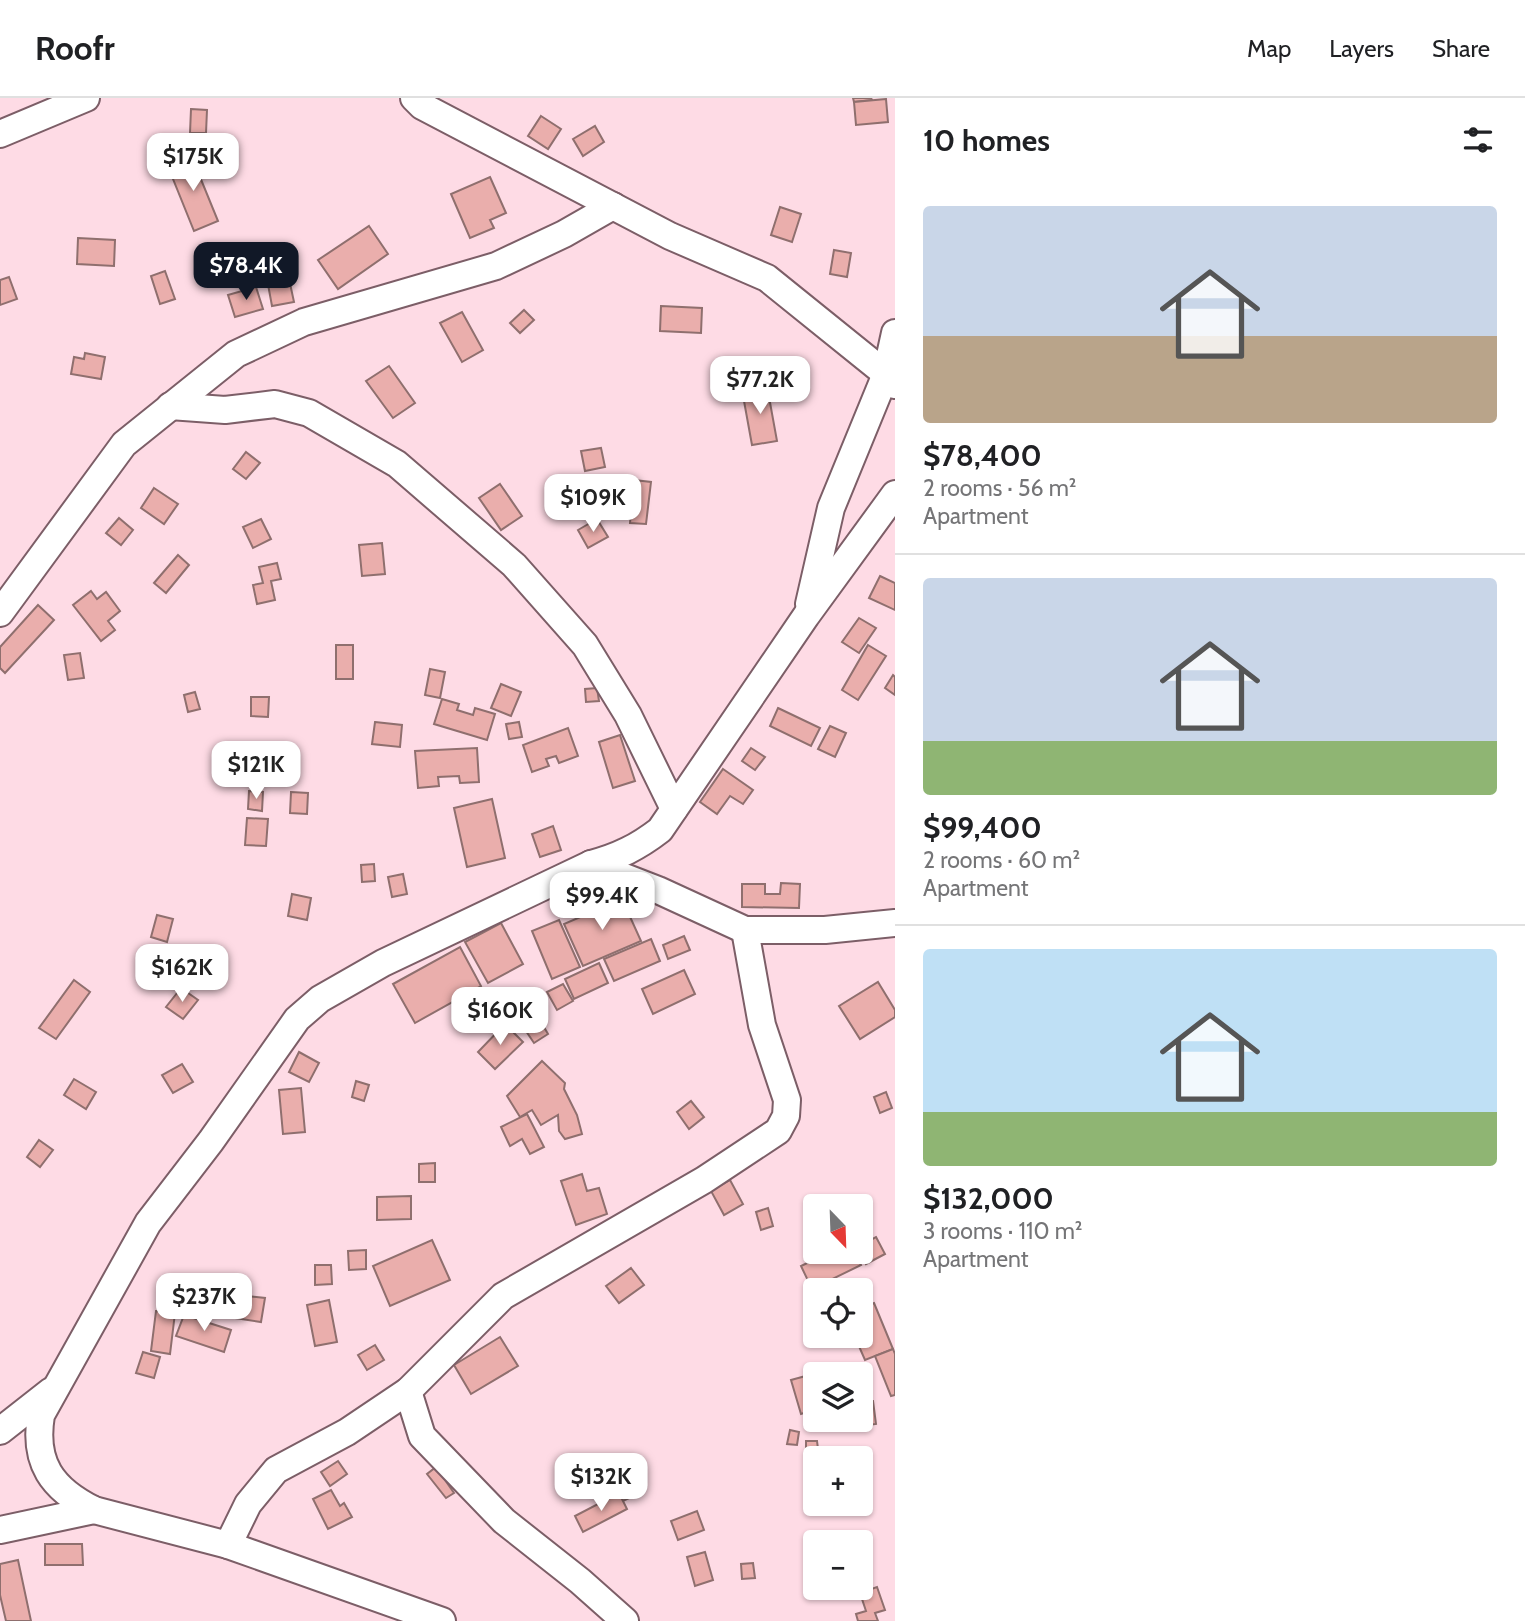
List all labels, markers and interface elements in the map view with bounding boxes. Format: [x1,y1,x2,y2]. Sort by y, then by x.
text: Roofr [35,28,115,68]
text: Map [1247,34,1291,63]
text: Layers [1329,34,1394,63]
text: Share [1432,34,1490,63]
icon: filters [1459,121,1497,159]
text: 10 homes [923,122,1050,159]
pin: $175K [144,134,242,193]
text: $175K [163,142,223,170]
pin: $78.4K [189,242,303,302]
text: $78.4K [210,251,282,279]
icon: home [1147,251,1273,377]
pin: $77.2K [703,356,817,416]
text: $77.2K [726,365,794,393]
text: $78,400 [923,437,1042,474]
pin: $109K [544,474,642,534]
text: 2 rooms · 56 m² [923,474,1077,502]
text: $109K [560,483,626,511]
text: Apartment [923,502,1028,530]
icon: home [1147,623,1273,749]
pin: $121K [207,742,305,801]
text: $121K [228,750,284,778]
text: $99,400 [923,809,1042,846]
text: 2 rooms · 60 m² [923,846,1080,874]
pin: $99.4K [545,872,659,932]
text: Apartment [923,874,1028,902]
text: $99.4K [566,881,638,909]
pin: $162K [133,944,231,1004]
text: $162K [151,953,213,981]
pin: $160K [451,988,549,1047]
icon: home [1147,994,1273,1120]
text: $160K [467,996,533,1024]
text: $132,000 [923,1180,1054,1217]
north arrow [803,1194,873,1264]
map controls [803,1194,873,1600]
text: 3 rooms · 110 m² [923,1217,1082,1245]
text: Apartment [923,1245,1028,1273]
pin: $237K [155,1274,253,1333]
button: locate [803,1278,873,1348]
text: $237K [172,1282,236,1310]
button: layers [803,1362,873,1432]
button: + [803,1446,873,1516]
pin: $132K [552,1454,650,1513]
text: $132K [571,1462,631,1490]
button: − [803,1530,873,1600]

